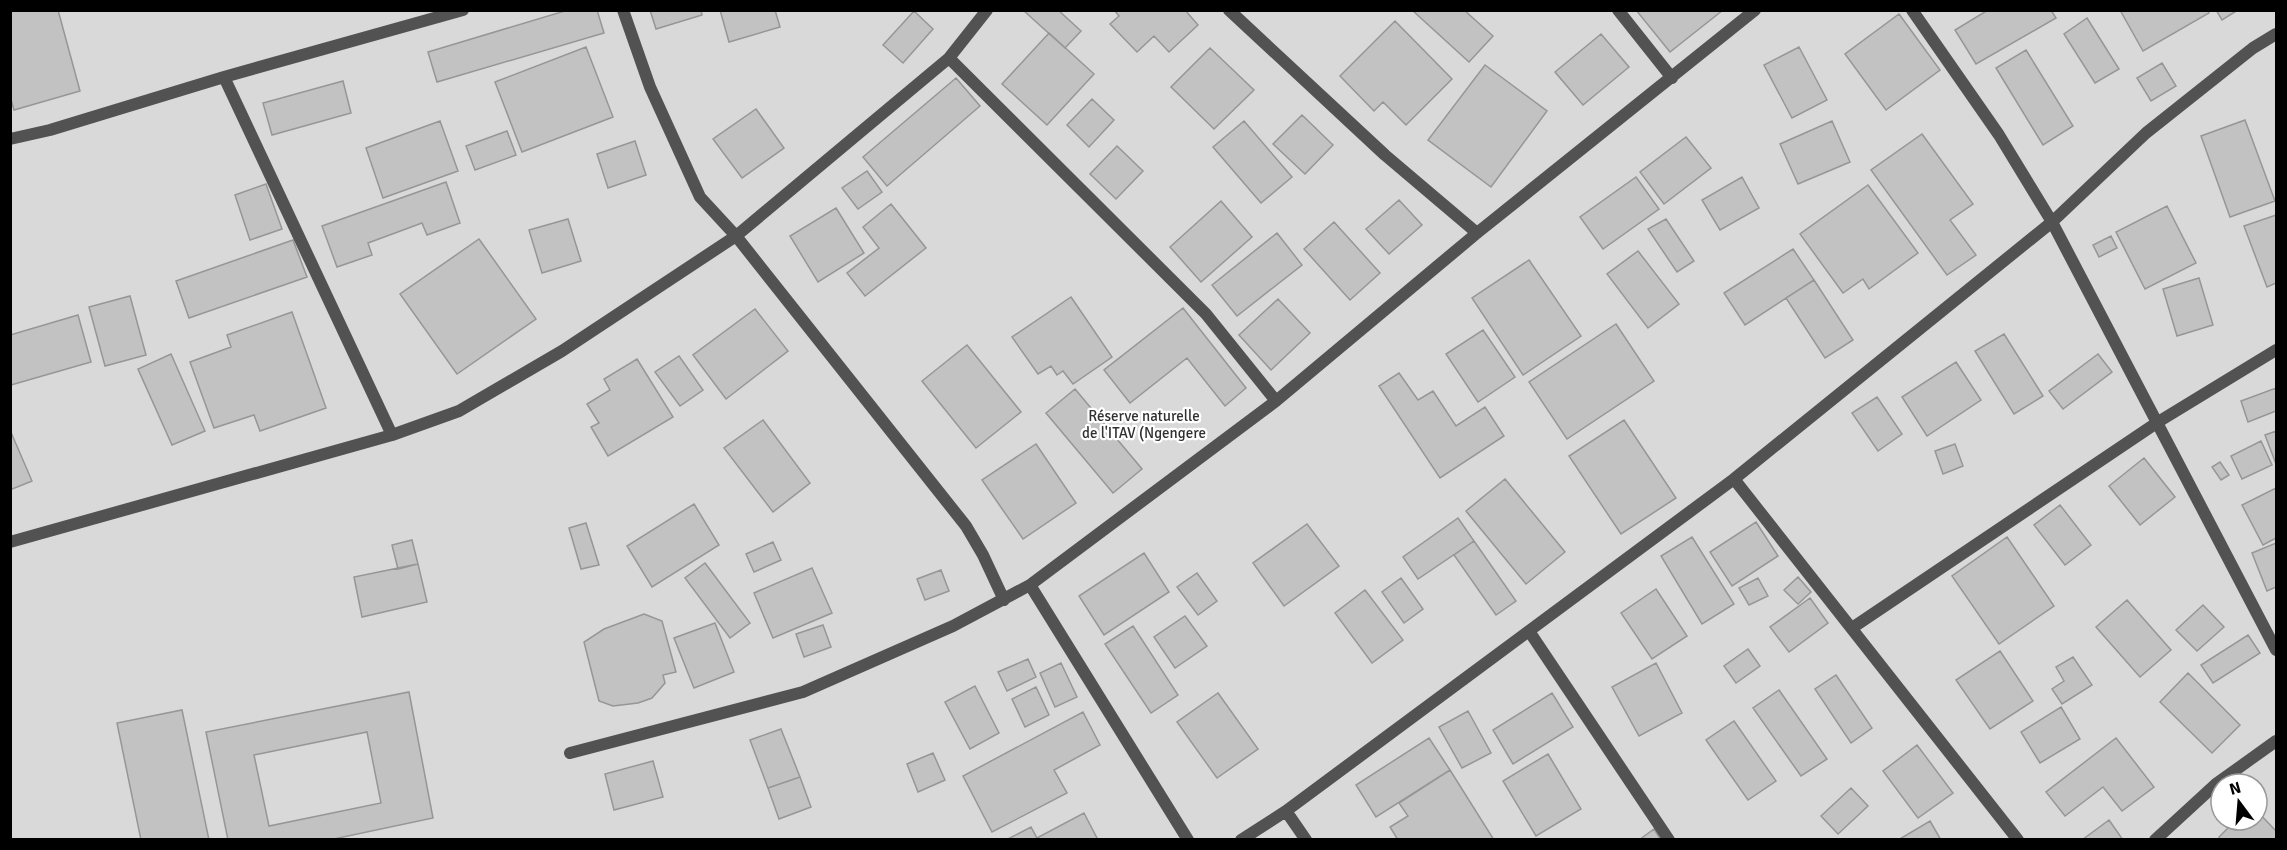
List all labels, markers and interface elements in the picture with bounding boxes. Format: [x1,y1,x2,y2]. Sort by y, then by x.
park label: Réserve naturelle de l'ITAV (Ngengere [1082,407,1206,442]
north arrow [2209,772,2269,832]
text: N [2227,777,2243,800]

